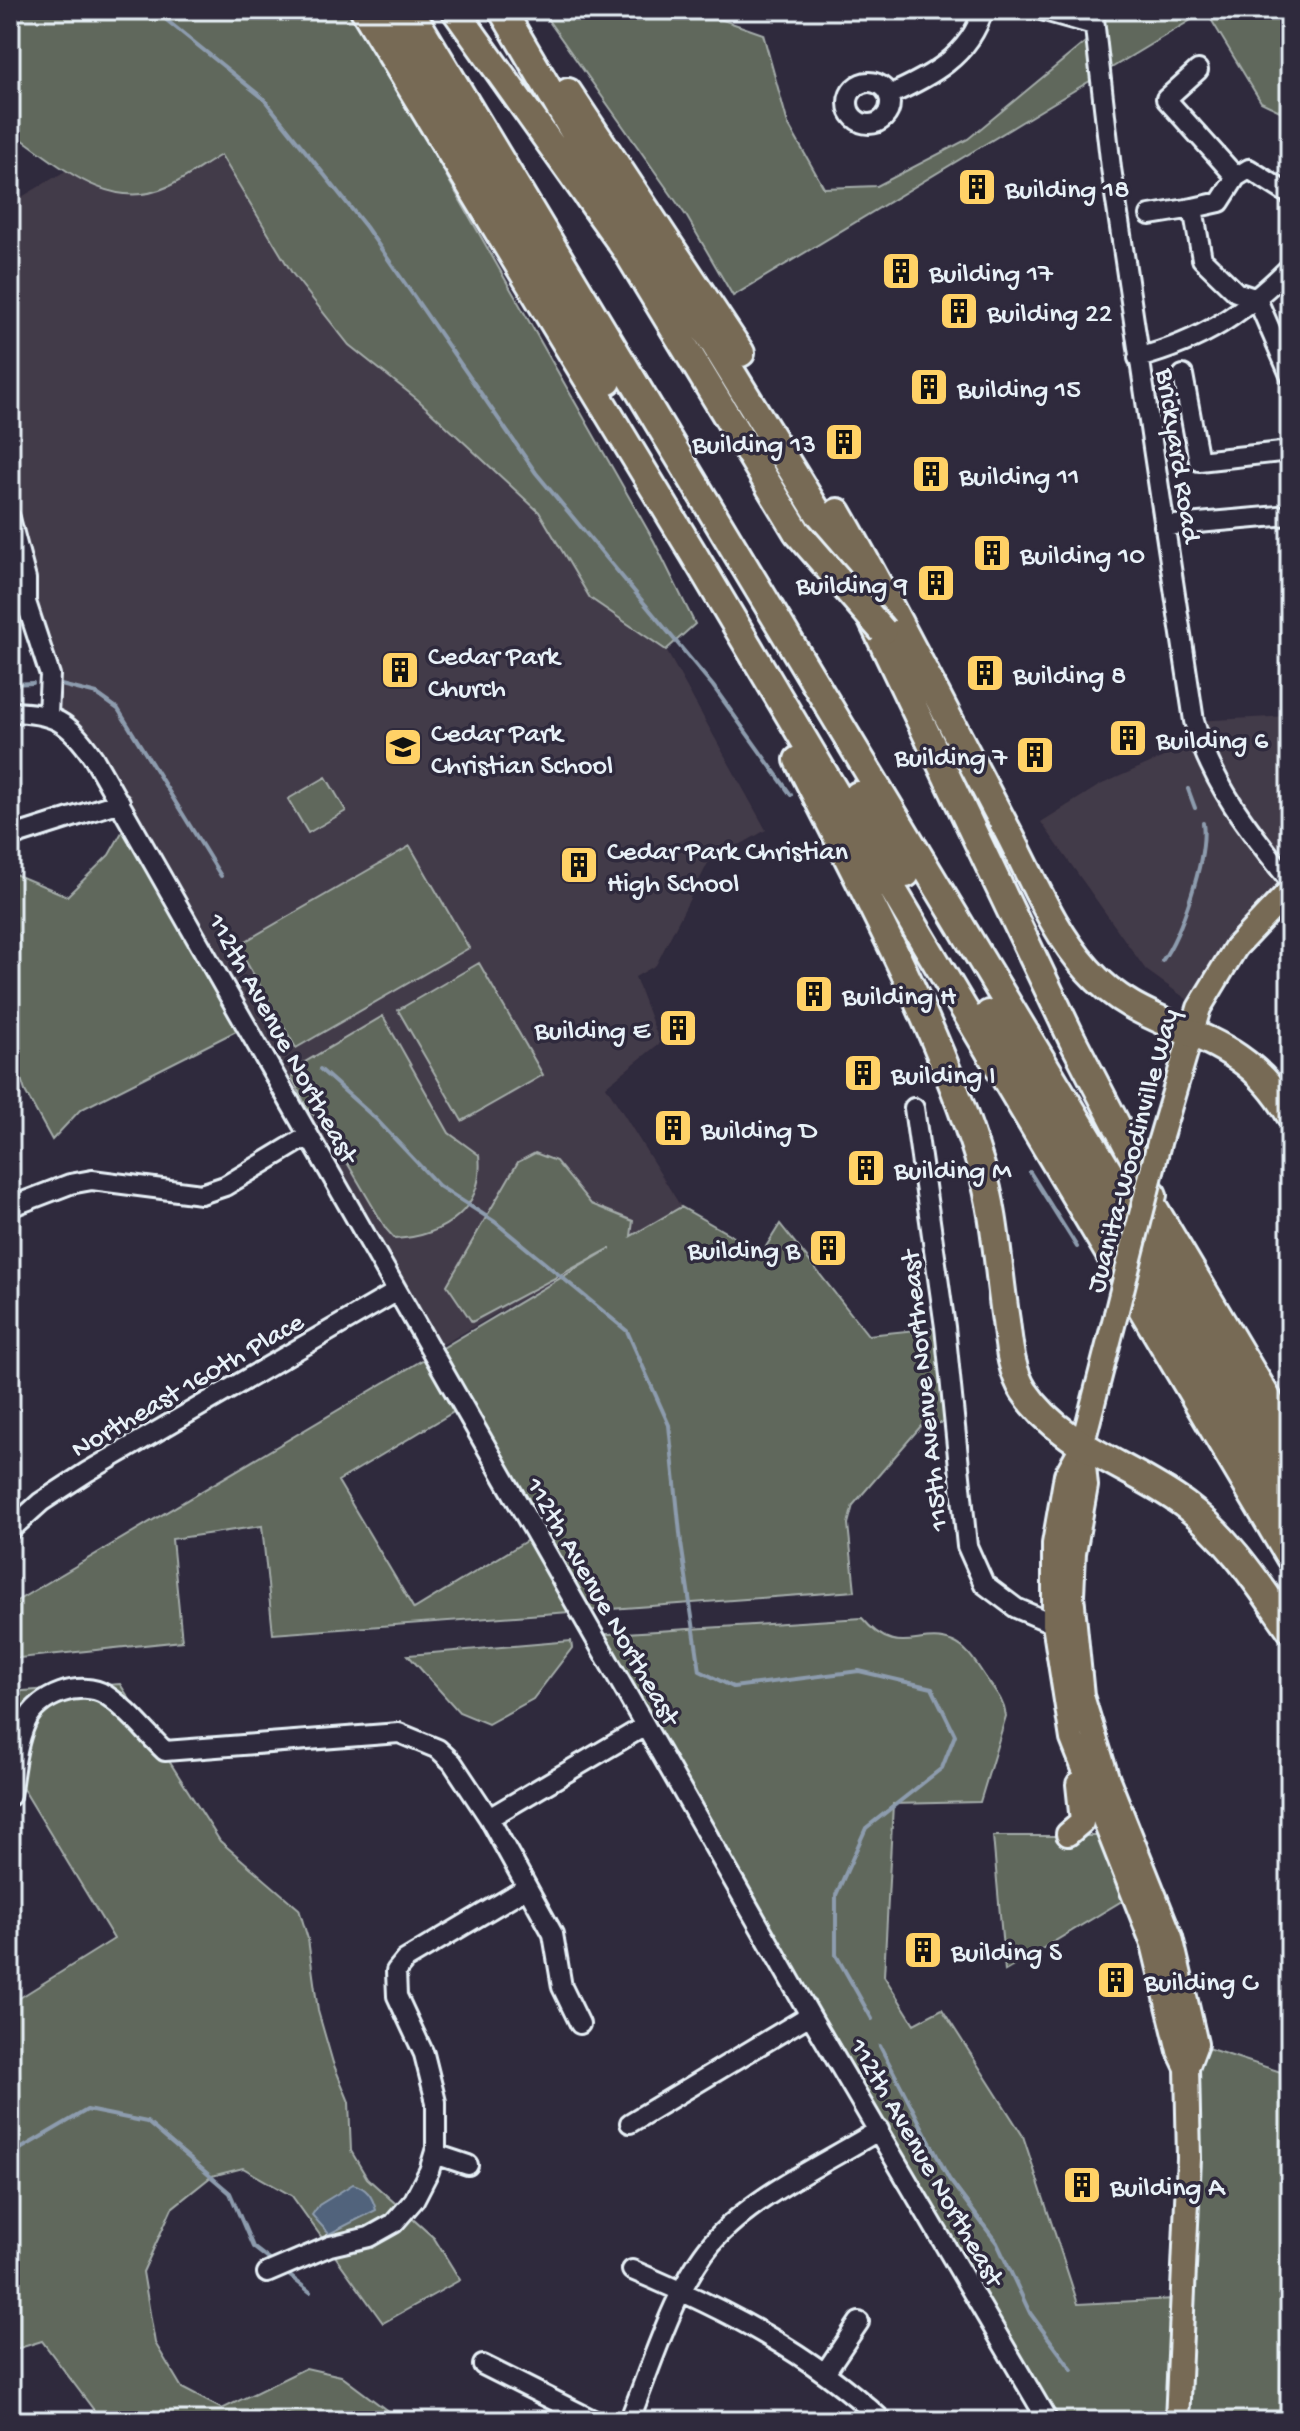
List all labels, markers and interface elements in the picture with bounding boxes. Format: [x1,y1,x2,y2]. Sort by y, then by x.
building icon: Building 18 [956,166,998,208]
place label: Building 18 [1004,175,1130,208]
building icon: Building 17 [880,250,922,292]
place label: Building 17 [928,259,1054,292]
building icon: Building 22 [938,290,980,332]
place label: Building 22 [986,299,1113,332]
street label: Brickyard Road [1146,365,1207,548]
building icon: Building 15 [908,366,950,408]
place label: Building 15 [956,375,1081,408]
building icon: Building 13 [823,421,865,463]
place label: Building 13 [691,430,816,463]
building icon: Building 11 [910,453,952,495]
place label: Building 11 [958,462,1080,495]
building icon: Building 10 [971,532,1013,574]
place label: Building 10 [1019,541,1145,574]
building icon: Building 9 [915,562,957,604]
place label: Building 9 [795,571,908,604]
place label: Cedar Park Church [428,642,562,707]
building icon: Cedar Park Church [379,649,421,691]
building icon: Building 8 [964,652,1006,694]
place label: Building 8 [1012,661,1126,694]
building icon: Building 6 [1107,717,1149,759]
place label: Cedar Park Christian School [431,719,613,784]
school or university icon: Cedar Park Christian School [382,726,424,768]
place label: Building 6 [1155,726,1269,759]
building icon: Building 7 [1014,734,1056,776]
place label: Building 7 [893,743,1008,776]
place label: Cedar Park Christian High School [607,837,849,902]
building icon: Cedar Park Christian High School [558,844,600,886]
street label: 112th Avenue Northeast [198,907,365,1172]
building icon: Building H [793,973,835,1015]
place label: Building H [841,982,957,1015]
street label: Juanita-Woodinville Way [1081,1006,1188,1297]
building icon: Building E [657,1007,699,1049]
place label: Building E [534,1016,652,1049]
building icon: Building I [842,1052,884,1094]
place label: Building I [890,1061,996,1094]
building icon: Building D [652,1107,694,1149]
place label: Building D [700,1116,818,1149]
building icon: Building M [845,1147,887,1189]
place label: Building M [893,1156,1012,1189]
building icon: Building B [807,1227,849,1269]
place label: Building B [687,1236,801,1269]
street label: 115th Avenue Northeast [895,1246,958,1534]
street label: Northeast 160th Place [66,1307,311,1467]
street label: 112th Avenue Northeast [516,1471,687,1734]
building icon: Building S [902,1929,944,1971]
place label: Building S [950,1938,1062,1971]
building icon: Building C [1095,1959,1137,2001]
place label: Building C [1143,1968,1259,2001]
street label: 112th Avenue Northeast [840,2032,1011,2295]
building icon: Building A [1061,2164,1103,2206]
place label: Building A [1109,2173,1226,2206]

